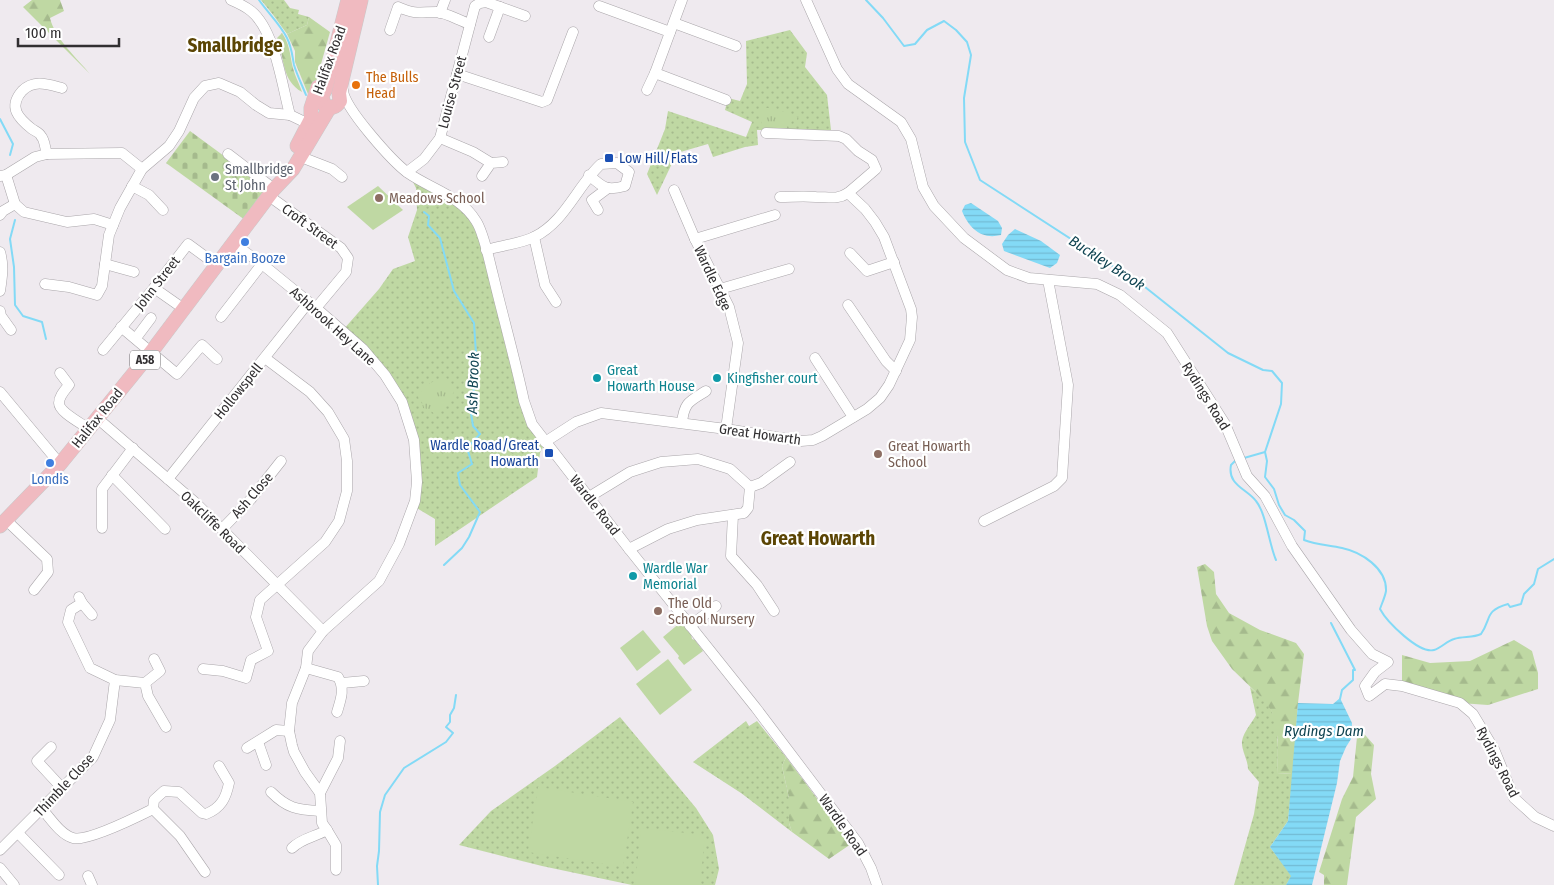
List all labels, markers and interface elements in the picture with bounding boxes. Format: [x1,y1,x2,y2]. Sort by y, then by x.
scale bar [18,15,119,47]
text: 100 m [25,24,62,42]
street label: Halifax Road [309,24,350,97]
district label: Smallbridge [187,34,283,57]
street label: Louise Street [435,53,470,130]
place label: The Bulls Head [366,69,418,102]
marker: The Bulls Head [350,79,362,91]
place label: Low Hill/Flats [619,150,698,167]
marker: Low Hill/Flats [603,152,615,164]
place label: Smallbridge St John [225,161,294,194]
marker: Smallbridge St John [209,171,221,183]
place label: Meadows School [389,190,485,207]
marker: Meadows School [373,192,385,204]
street label: Croft Street [278,200,341,253]
water label: Buckley Brook [1066,232,1149,295]
marker: Bargain Booze [239,236,251,248]
street label: Wardle Edge [690,243,735,314]
place label: Bargain Booze [204,250,286,267]
street label: John Street [131,253,184,314]
street label: Ashbrook Hey Lane [286,283,379,369]
road number: A58 [130,350,160,370]
water label: Ash Brook [463,351,483,415]
street label: Rydings Road [1178,359,1233,433]
street label: Hollowspell [211,360,266,423]
place label: Great Howarth House [607,362,695,395]
place label: Kingfisher court [727,370,818,387]
marker: Great Howarth House [591,372,603,384]
marker: Kingfisher court [711,372,723,384]
street label: Halifax Road [68,385,127,452]
street label: Great Howarth [718,420,802,449]
place label: Wardle Road/Great Howarth [430,437,539,470]
place label: Great Howarth School [888,438,971,471]
marker: Wardle Road/Great Howarth [543,447,555,459]
marker: Great Howarth School [872,448,884,460]
marker: Londis [44,457,56,469]
street label: Ash Close [228,469,277,522]
place label: Londis [31,471,69,488]
street label: Wardle Road [566,472,623,539]
street label: Oakcliffe Road [177,487,248,557]
district label: Great Howarth [761,527,875,550]
place label: Wardle War Memorial [643,560,708,593]
marker: Wardle War Memorial [627,570,639,582]
place label: The Old School Nursery [668,595,755,628]
marker: The Old School Nursery [652,605,664,617]
water label: Rydings Dam [1284,722,1364,740]
street label: Rydings Road [1473,724,1523,800]
street label: Thimble Close [31,750,98,821]
street label: Wardle Road [815,791,870,860]

